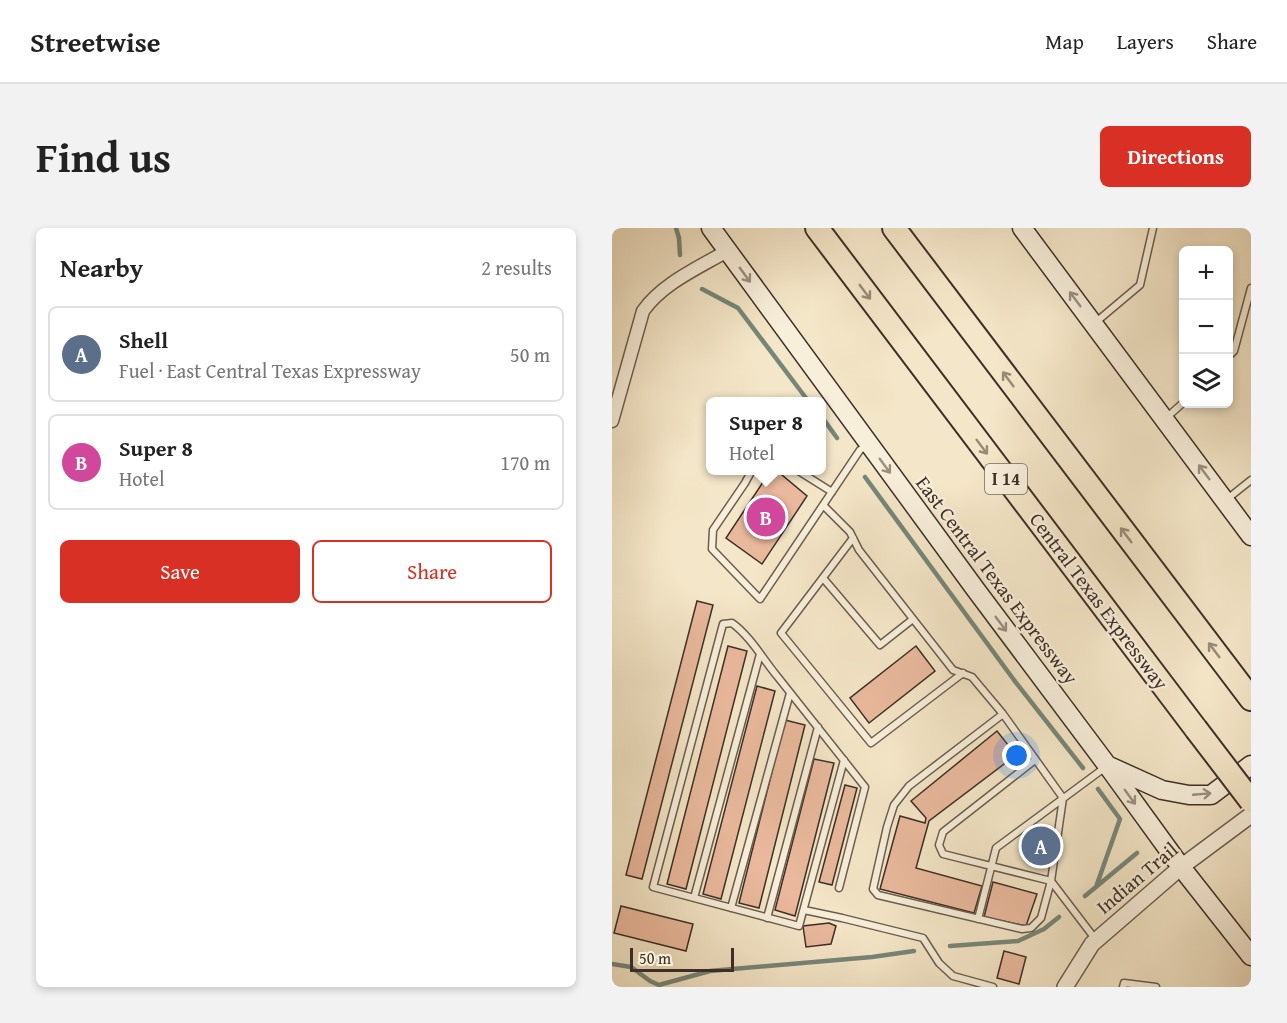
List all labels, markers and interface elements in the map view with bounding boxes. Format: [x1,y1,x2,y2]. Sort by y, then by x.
text: Streetwise [30,21,160,62]
text: Map [1045,26,1084,57]
text: Layers [1117,26,1174,57]
text: Share [1207,26,1257,57]
text: Find us [36,126,171,187]
button: Directions [1100,126,1251,187]
map controls [1179,246,1233,408]
button: + [1179,246,1233,300]
text: Nearby [60,248,143,287]
text: 2 results [481,253,552,282]
one-way arrow [739,267,752,283]
one-way arrow [858,283,871,299]
one-way arrow [1068,291,1081,307]
button: − [1179,300,1233,354]
text: Shell [119,324,168,356]
text: A [75,340,88,369]
text: 50 m [510,340,550,369]
button: layers [1179,354,1233,408]
text: Fuel · East Central Texas Expressway [119,356,421,385]
one-way arrow [1002,371,1015,387]
popup [706,397,826,475]
text: Super 8 [729,406,803,438]
text: Super 8 [119,432,193,464]
text: Hotel [729,438,775,467]
one-way arrow [976,439,989,455]
text: B [75,448,88,477]
text: 170 m [500,448,550,477]
one-way arrow [879,458,892,474]
text: Hotel [119,464,165,493]
road number: I 14 [985,464,1027,494]
one-way arrow [1197,464,1210,480]
street label: East Central Texas Expressway [909,469,1085,690]
pin: B [746,494,786,540]
street label: Central Texas Expressway [1023,506,1176,695]
one-way arrow [1120,527,1132,543]
button: Save [60,540,300,603]
button: Share [312,540,552,603]
one-way arrow [995,615,1007,631]
one-way arrow [1207,643,1220,659]
your location [1002,741,1031,770]
one-way arrow [1124,788,1136,804]
one-way arrow [1191,789,1211,800]
pin: A [1022,824,1060,868]
street label: Indian Trail [1090,835,1184,920]
scale bar [630,945,734,972]
text: 50 m [639,946,671,970]

